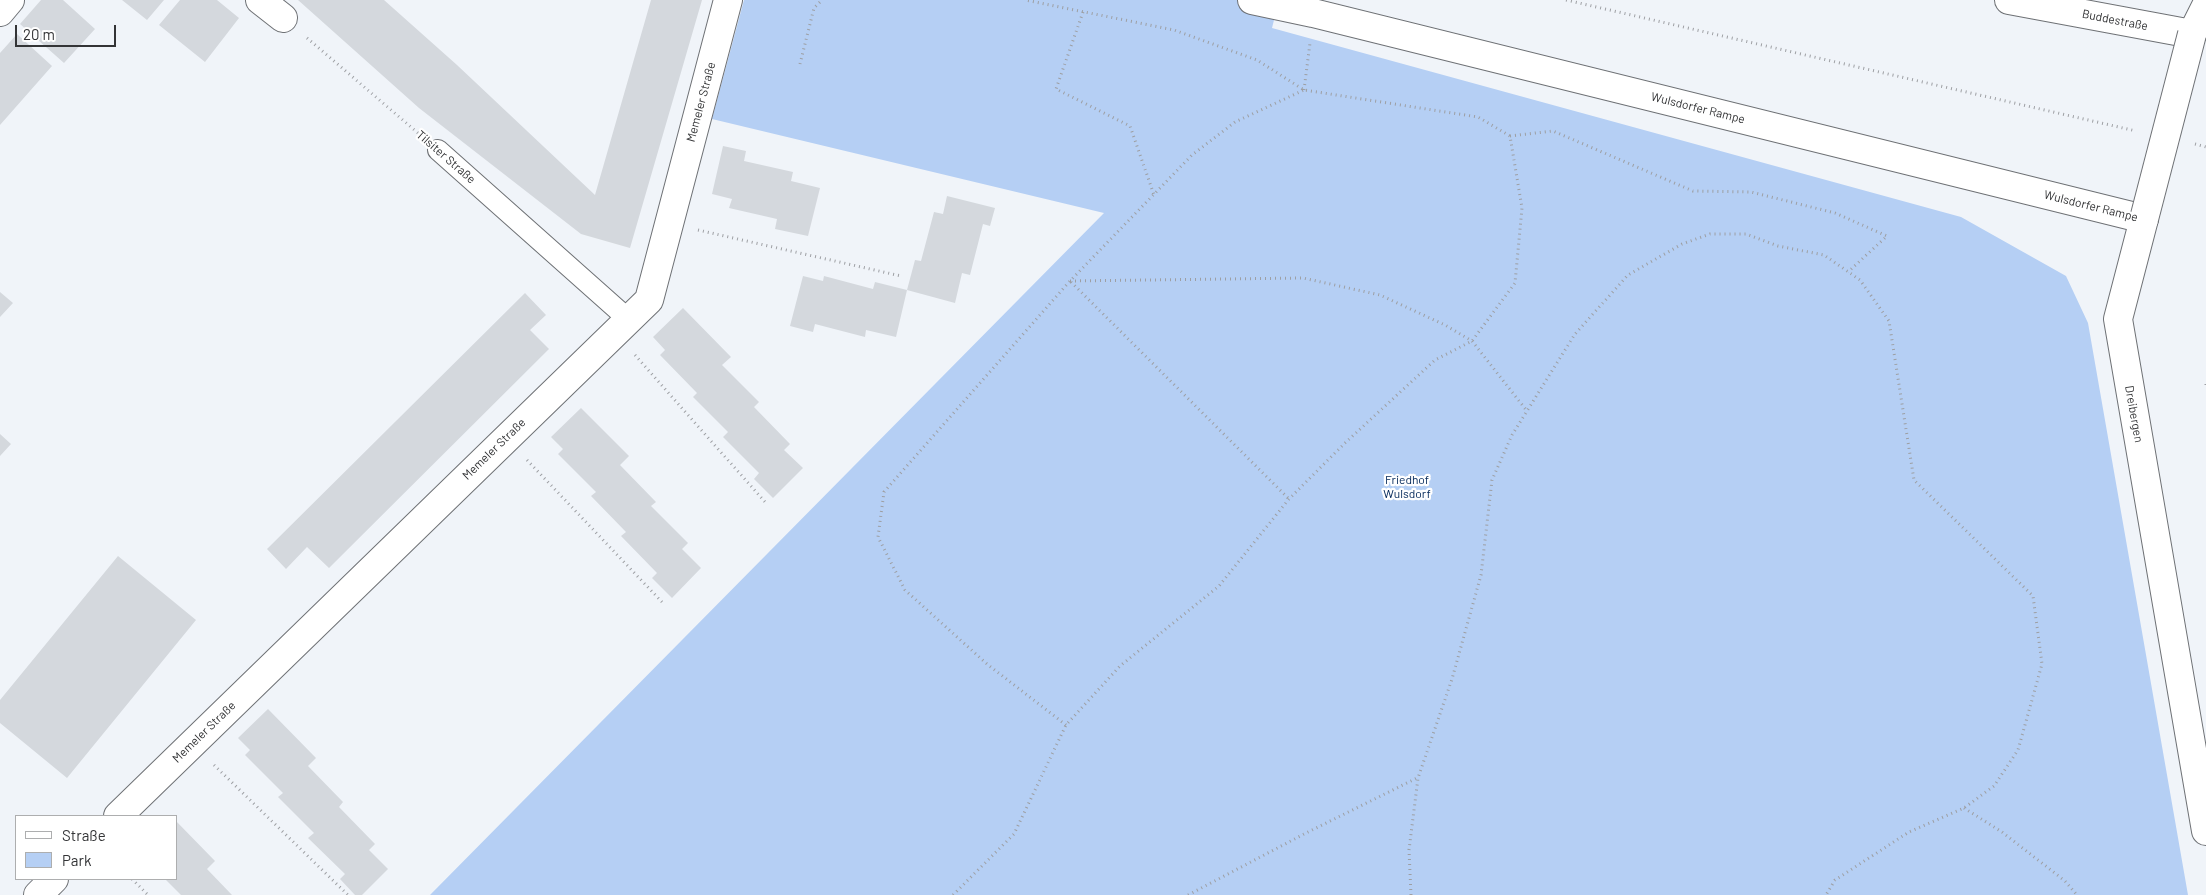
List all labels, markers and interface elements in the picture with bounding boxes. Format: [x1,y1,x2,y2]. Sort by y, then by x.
street label: Buddestraße [2081,7,2149,33]
scale bar [18,15,119,47]
text: 20 m [23,25,55,43]
street label: Memeler Straße [683,61,719,143]
street label: Wulsdorfer Rampe [1650,89,1746,127]
street label: Tilsiter Straße [414,127,478,187]
street label: Wulsdorfer Rampe [2043,187,2139,225]
street label: Dreibergen [2122,384,2146,444]
street label: Memeler Straße [459,415,529,483]
park label: Friedhof Wulsdorf [1383,473,1431,501]
street label: Memeler Straße [169,698,239,766]
legend [15,815,178,880]
text: Straße [62,826,106,844]
text: Park [62,851,91,869]

